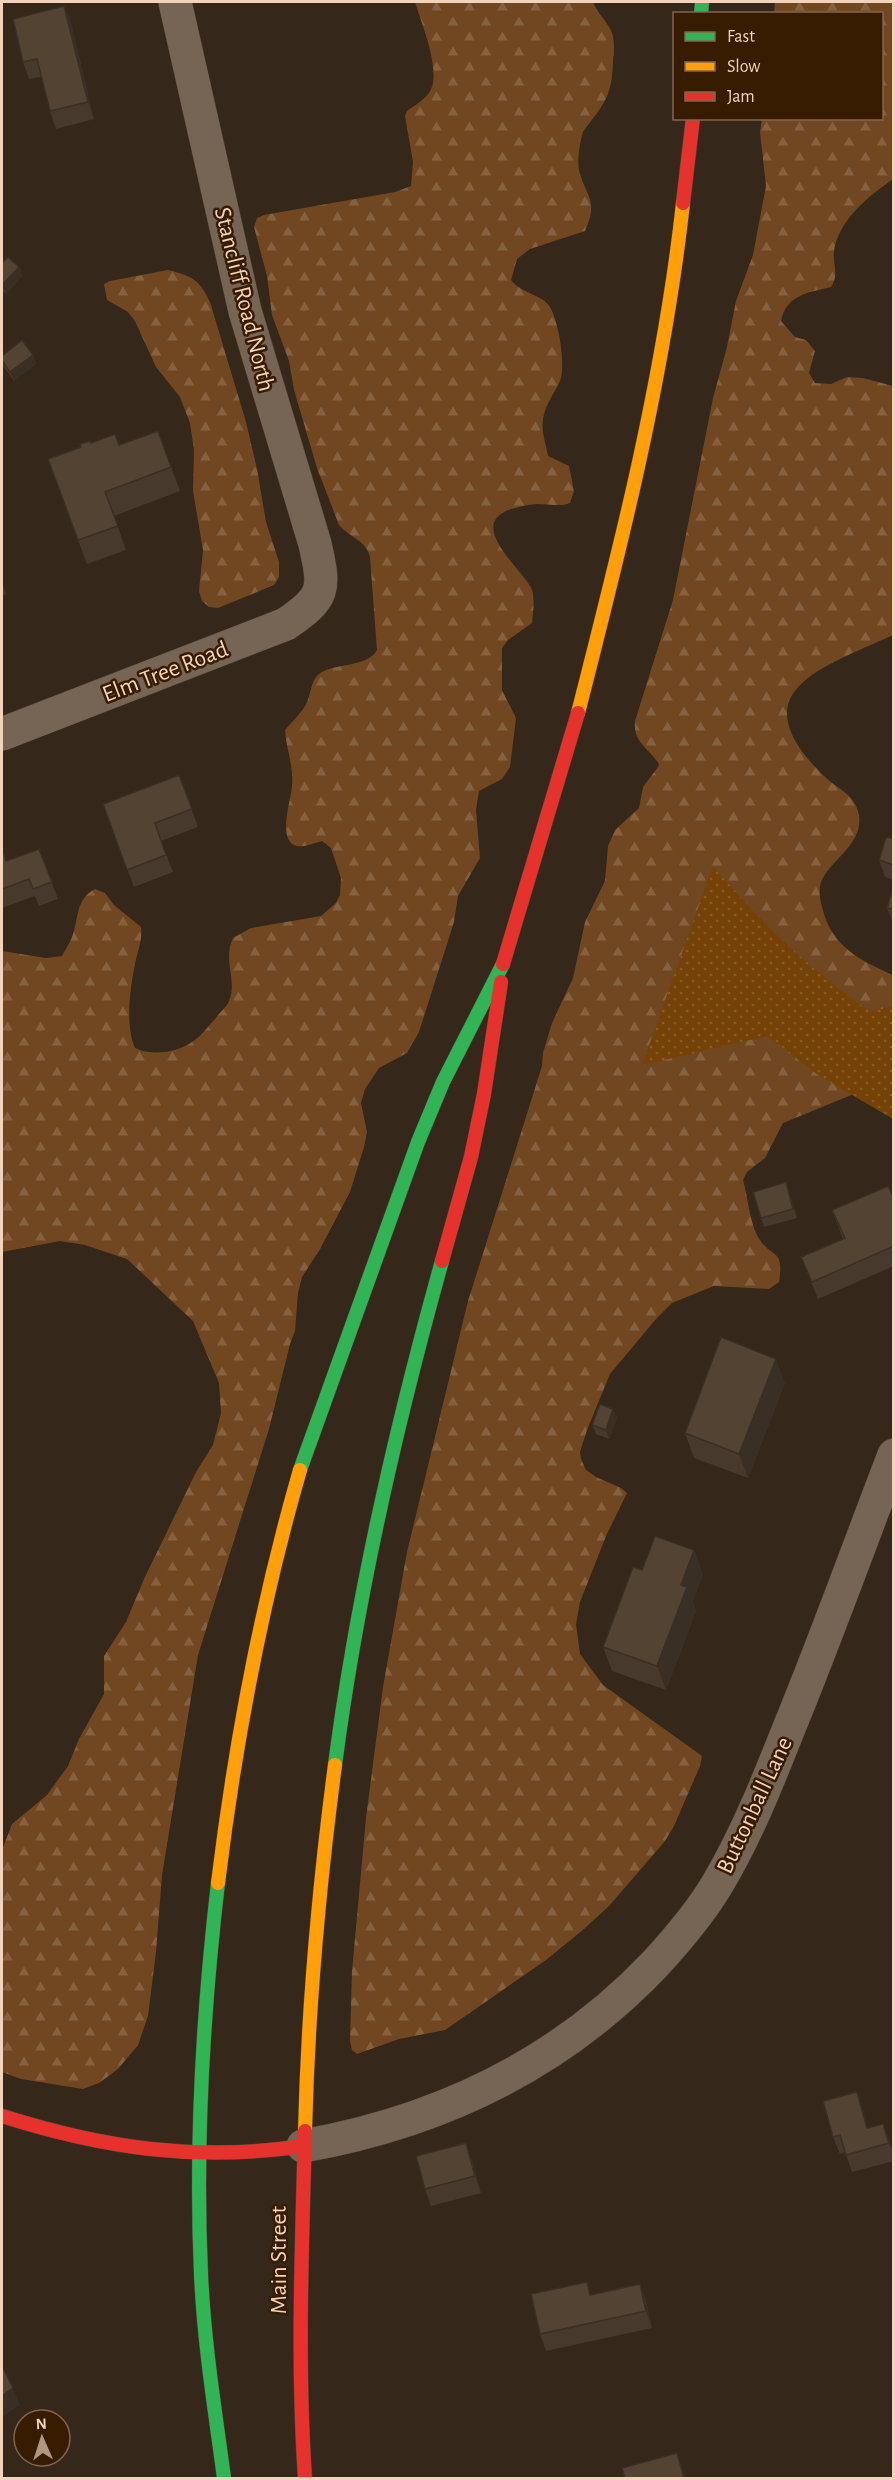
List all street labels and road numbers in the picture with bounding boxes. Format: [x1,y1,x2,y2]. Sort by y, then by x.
street label: Stancliff Road North [210,205,279,394]
street label: Elm Tree Road [99,637,231,707]
street label: Buttonball Lane [713,1733,797,1877]
street label: Main Street [267,2205,291,2314]

